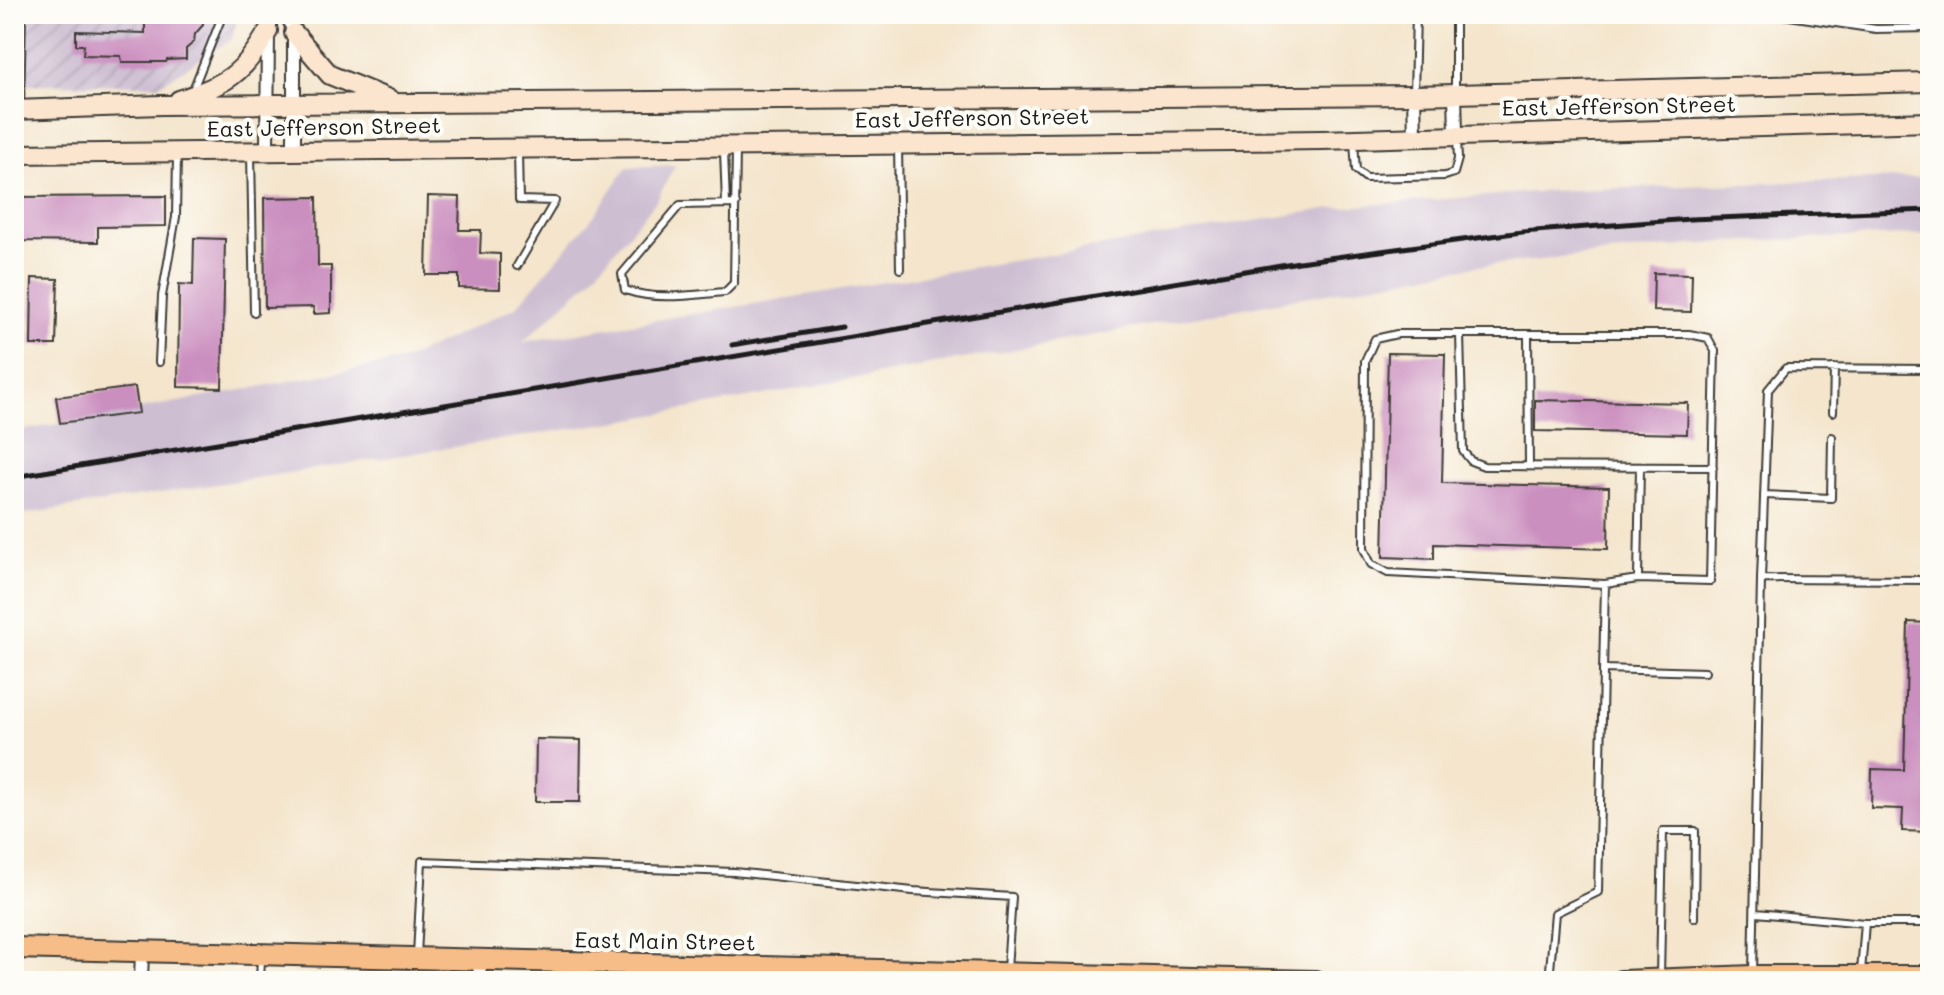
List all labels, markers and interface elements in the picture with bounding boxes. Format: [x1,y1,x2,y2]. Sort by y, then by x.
street label: East Jefferson Street [1502,89,1736,122]
street label: East Jefferson Street [855,101,1089,134]
street label: East Jefferson Street [207,110,441,143]
street label: East Main Street [574,924,756,957]

